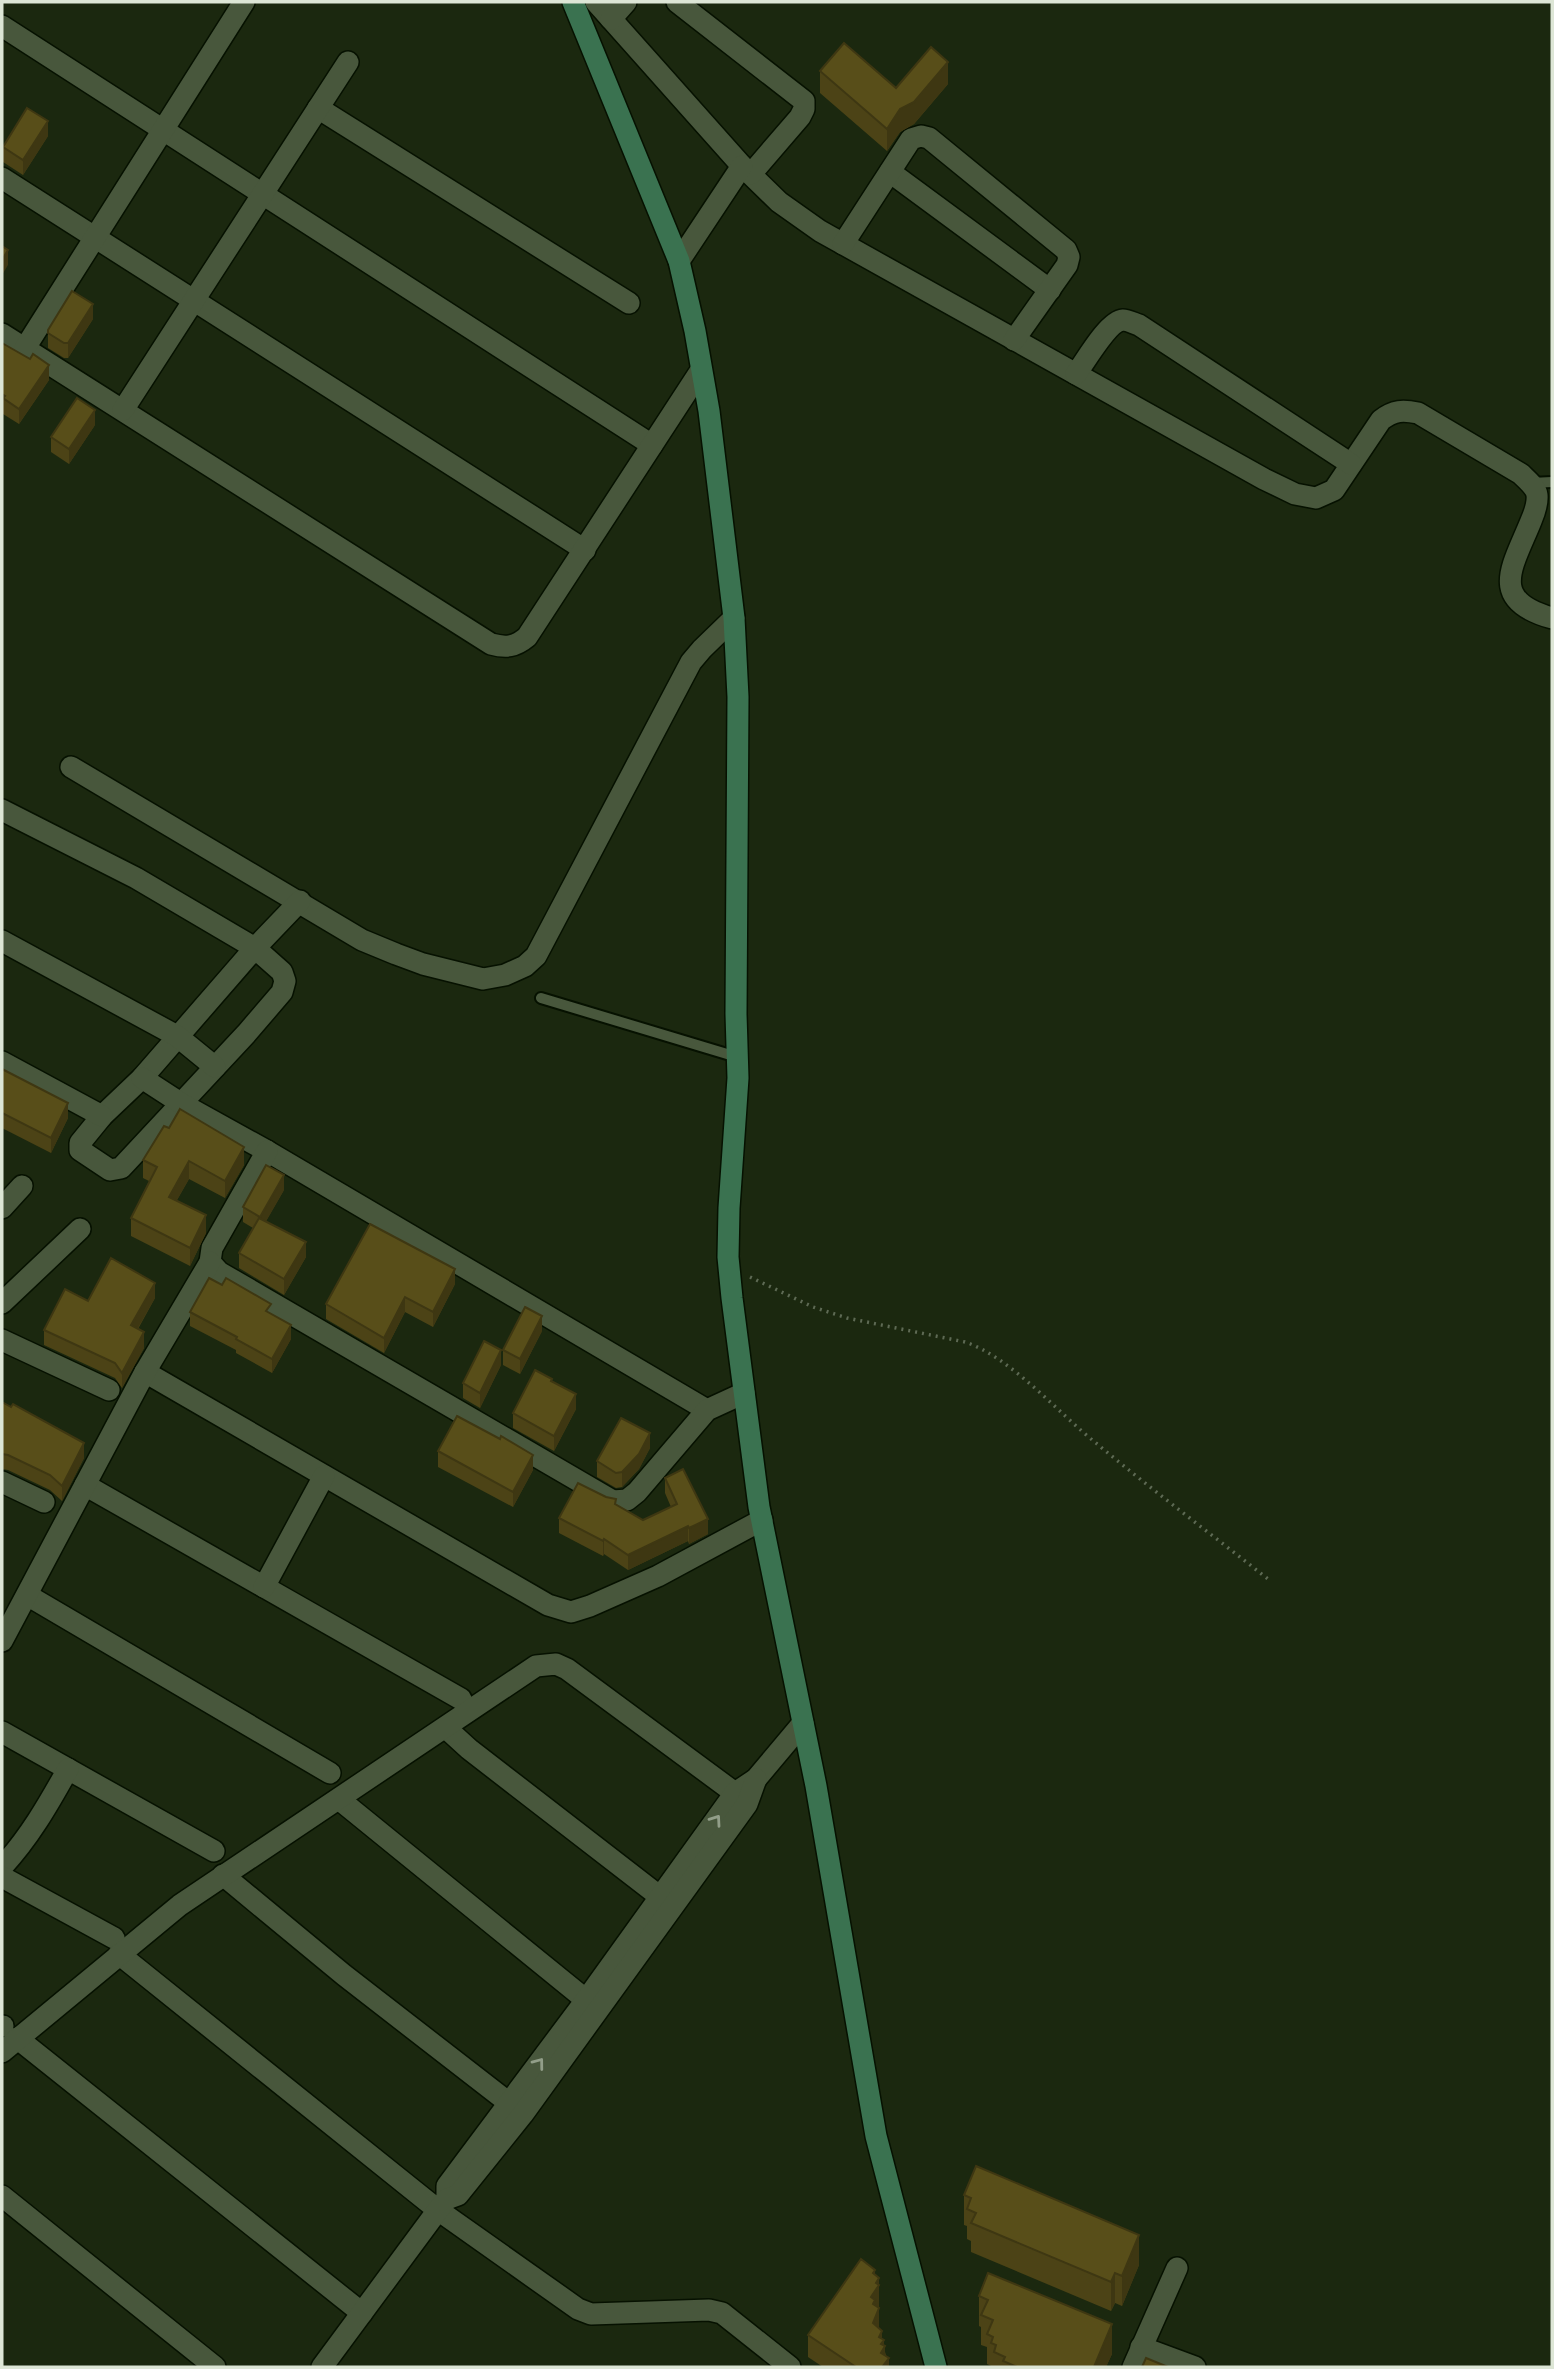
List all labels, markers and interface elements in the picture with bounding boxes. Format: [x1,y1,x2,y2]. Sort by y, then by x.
one-way arrow [708,1815,720,1828]
one-way arrow [531,2058,543,2071]

